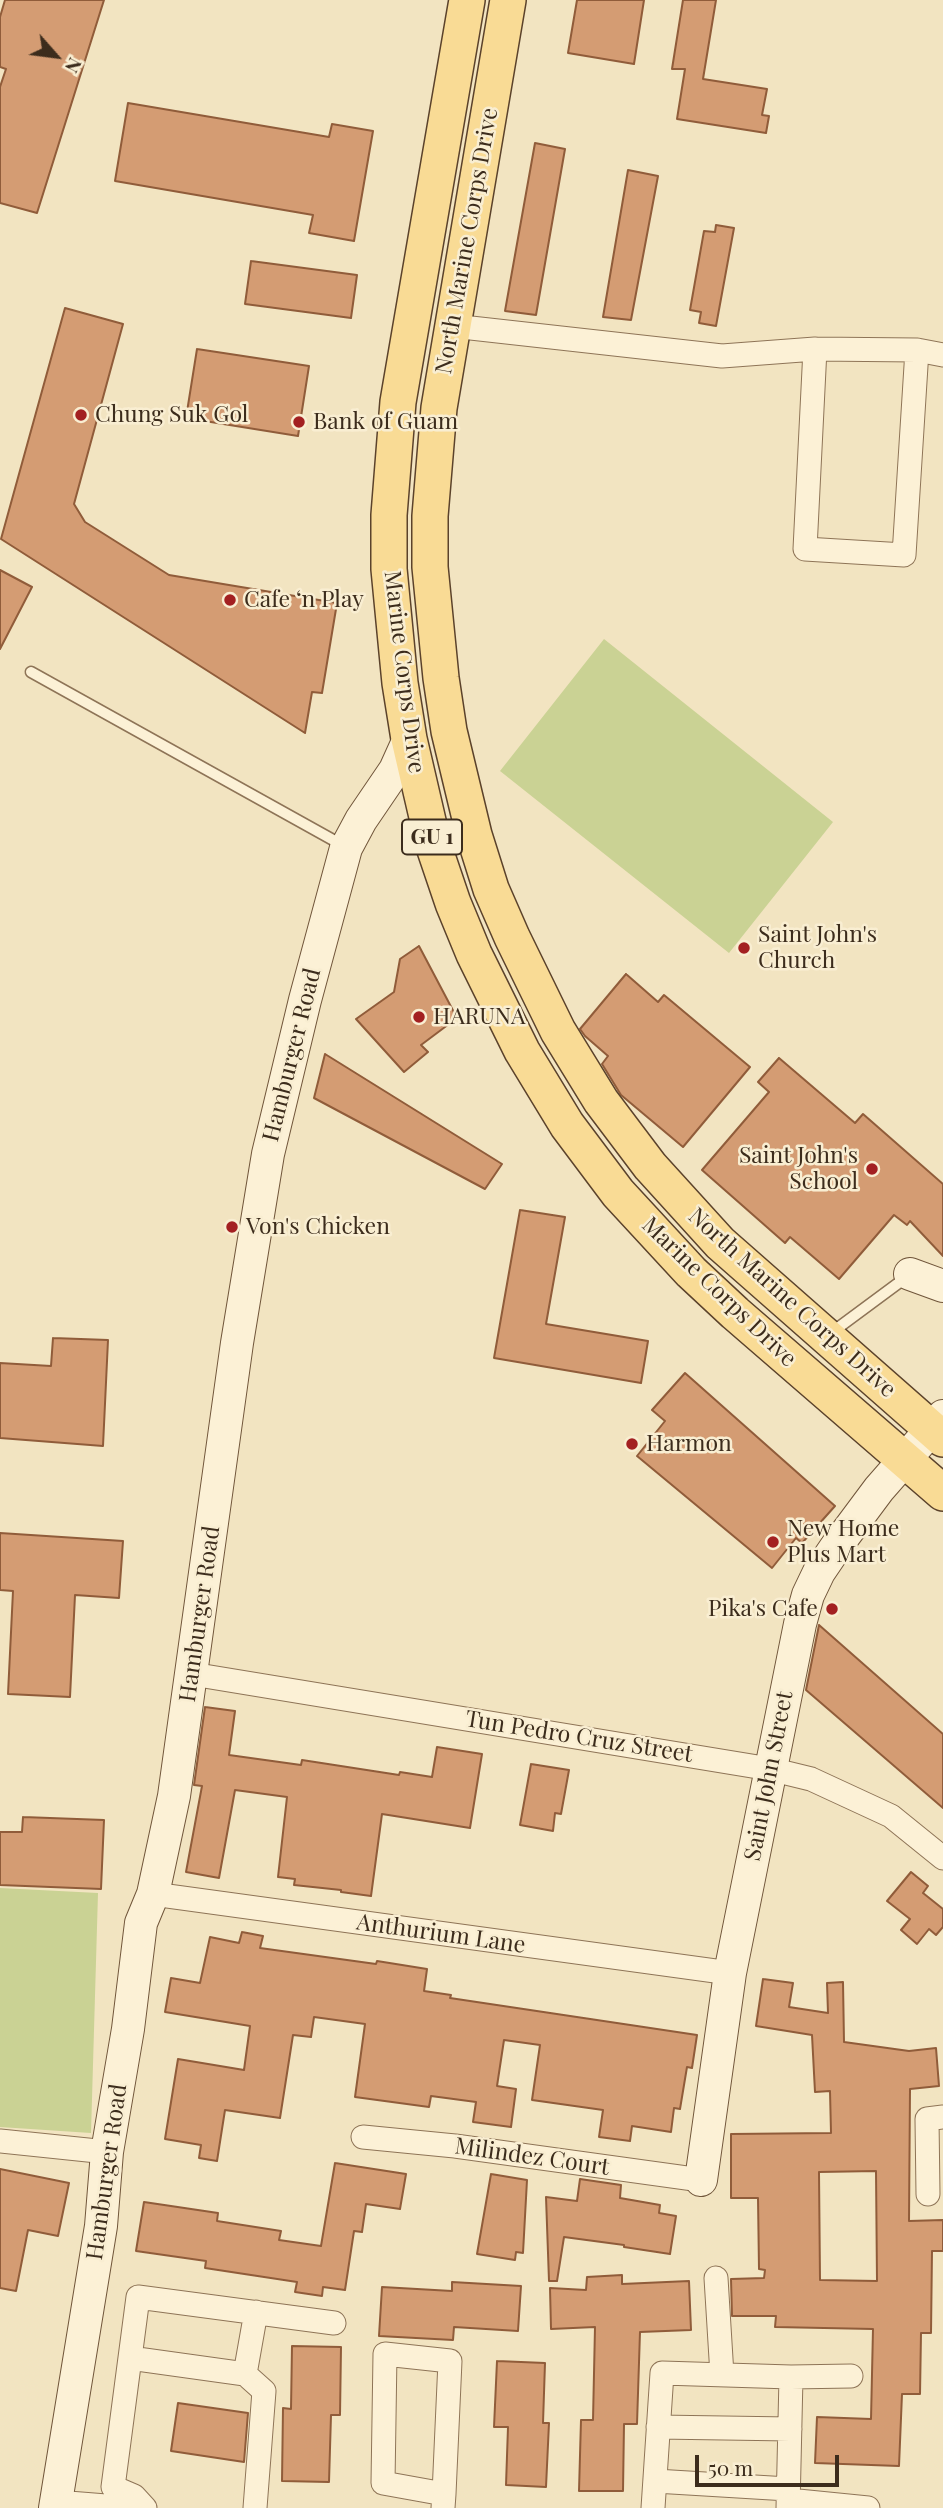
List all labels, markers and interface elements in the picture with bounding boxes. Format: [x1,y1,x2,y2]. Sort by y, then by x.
north arrow [21,21,91,91]
text: N [60,54,89,78]
street label: North Marine Corps Drive [430,106,504,376]
place label: Chung Suk Gol [95,401,248,429]
marker: Chung Suk Gol [73,407,89,423]
place label: Bank of Guam [313,408,458,436]
marker: Bank of Guam [291,414,307,430]
street label: Marine Corps Drive [378,569,430,775]
place label: Cafe ‘n Play [244,586,364,614]
marker: Cafe ‘n Play [222,592,238,608]
road number: GU 1 [402,820,462,854]
place label: Saint John's Church [758,921,877,975]
marker: Saint John's Church [736,940,752,956]
street label: Hamburger Road [257,966,327,1144]
place label: HARUNA [433,1003,525,1031]
marker: HARUNA [411,1009,427,1025]
place label: Saint John's School [739,1142,858,1196]
marker: Saint John's School [864,1161,880,1177]
street label: North Marine Corps Drive [683,1202,901,1404]
street label: Marine Corps Drive [636,1211,802,1373]
place label: Von's Chicken [246,1213,390,1241]
marker: Von's Chicken [224,1219,240,1235]
place label: Harmon [646,1430,732,1458]
marker: Harmon [624,1436,640,1452]
place label: New Home Plus Mart [787,1515,899,1569]
street label: Hamburger Road [174,1524,226,1704]
marker: New Home Plus Mart [765,1534,781,1550]
place label: Pika's Cafe [708,1595,818,1623]
marker: Pika's Cafe [824,1601,840,1617]
street label: Saint John Street [739,1689,799,1863]
street label: Tun Pedro Cruz Street [463,1705,695,1769]
street label: Anthurium Lane [355,1908,527,1960]
street label: Hamburger Road [81,2082,133,2262]
street label: Milindez Court [453,2133,611,2181]
scale bar [698,2442,842,2486]
text: 50 m [708,2453,753,2481]

